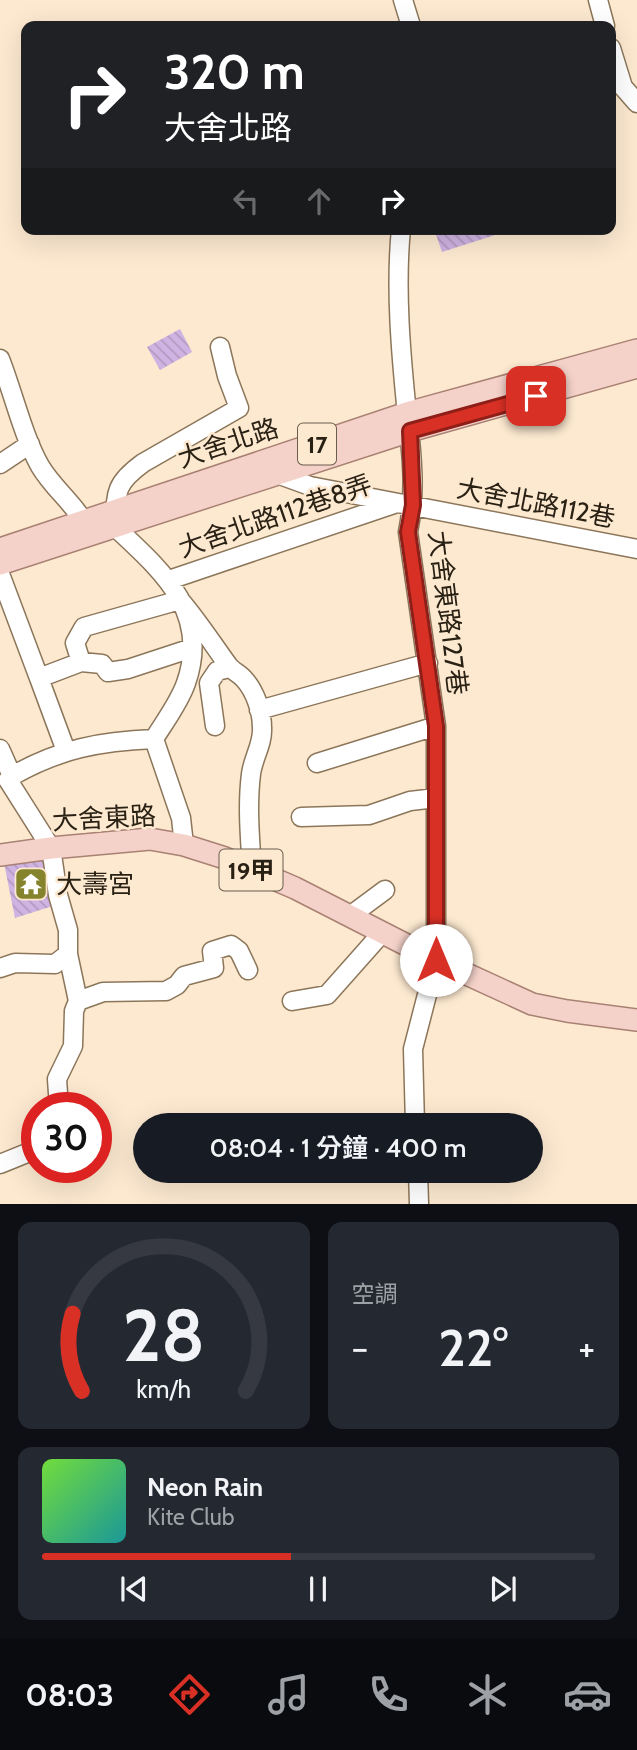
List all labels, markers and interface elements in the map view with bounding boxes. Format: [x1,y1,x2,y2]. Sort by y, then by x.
text: 320 m [164,42,305,101]
icon: right [49,49,140,140]
text: 大舍北路 [164,108,292,147]
icon: left [227,182,265,220]
icon: ahead [300,182,338,220]
icon: right [373,182,411,220]
pin [506,366,566,426]
icon: arrive [517,377,555,415]
street label: 大舍北路 [174,412,282,474]
road number: 17 [298,424,336,464]
street label: 大舍北路112巷8弄 [174,468,376,564]
street label: 大舍北路112巷 [454,472,618,534]
street label: 大舍東路127巷 [422,529,474,697]
street label: 大舍東路 [51,799,157,837]
road number: 19甲 [219,850,282,890]
temple icon: 大壽宮 [12,865,50,903]
place label: 大壽宮 [56,868,134,900]
position arrow [399,923,473,997]
speed limit sign: 30 [21,1092,112,1183]
text: 08:04 · 1 分鐘 · 400 m [209,1132,467,1164]
text: 空調 [352,1280,398,1308]
text: 28 [123,1292,205,1380]
text: 22° [438,1316,508,1379]
text: − [352,1324,368,1371]
text: + [578,1324,595,1371]
text: km/h [136,1374,191,1404]
text: Neon Rain [147,1471,263,1503]
text: Kite Club [147,1503,234,1531]
icon: previous [115,1570,153,1608]
icon: pause [299,1570,337,1608]
icon: next [484,1570,522,1608]
icon: directions [165,1670,214,1719]
icon: music [264,1670,313,1719]
icon: phone [364,1670,413,1719]
icon: climate [463,1670,512,1719]
icon: car [563,1670,612,1719]
text: 08:03 [25,1675,114,1714]

